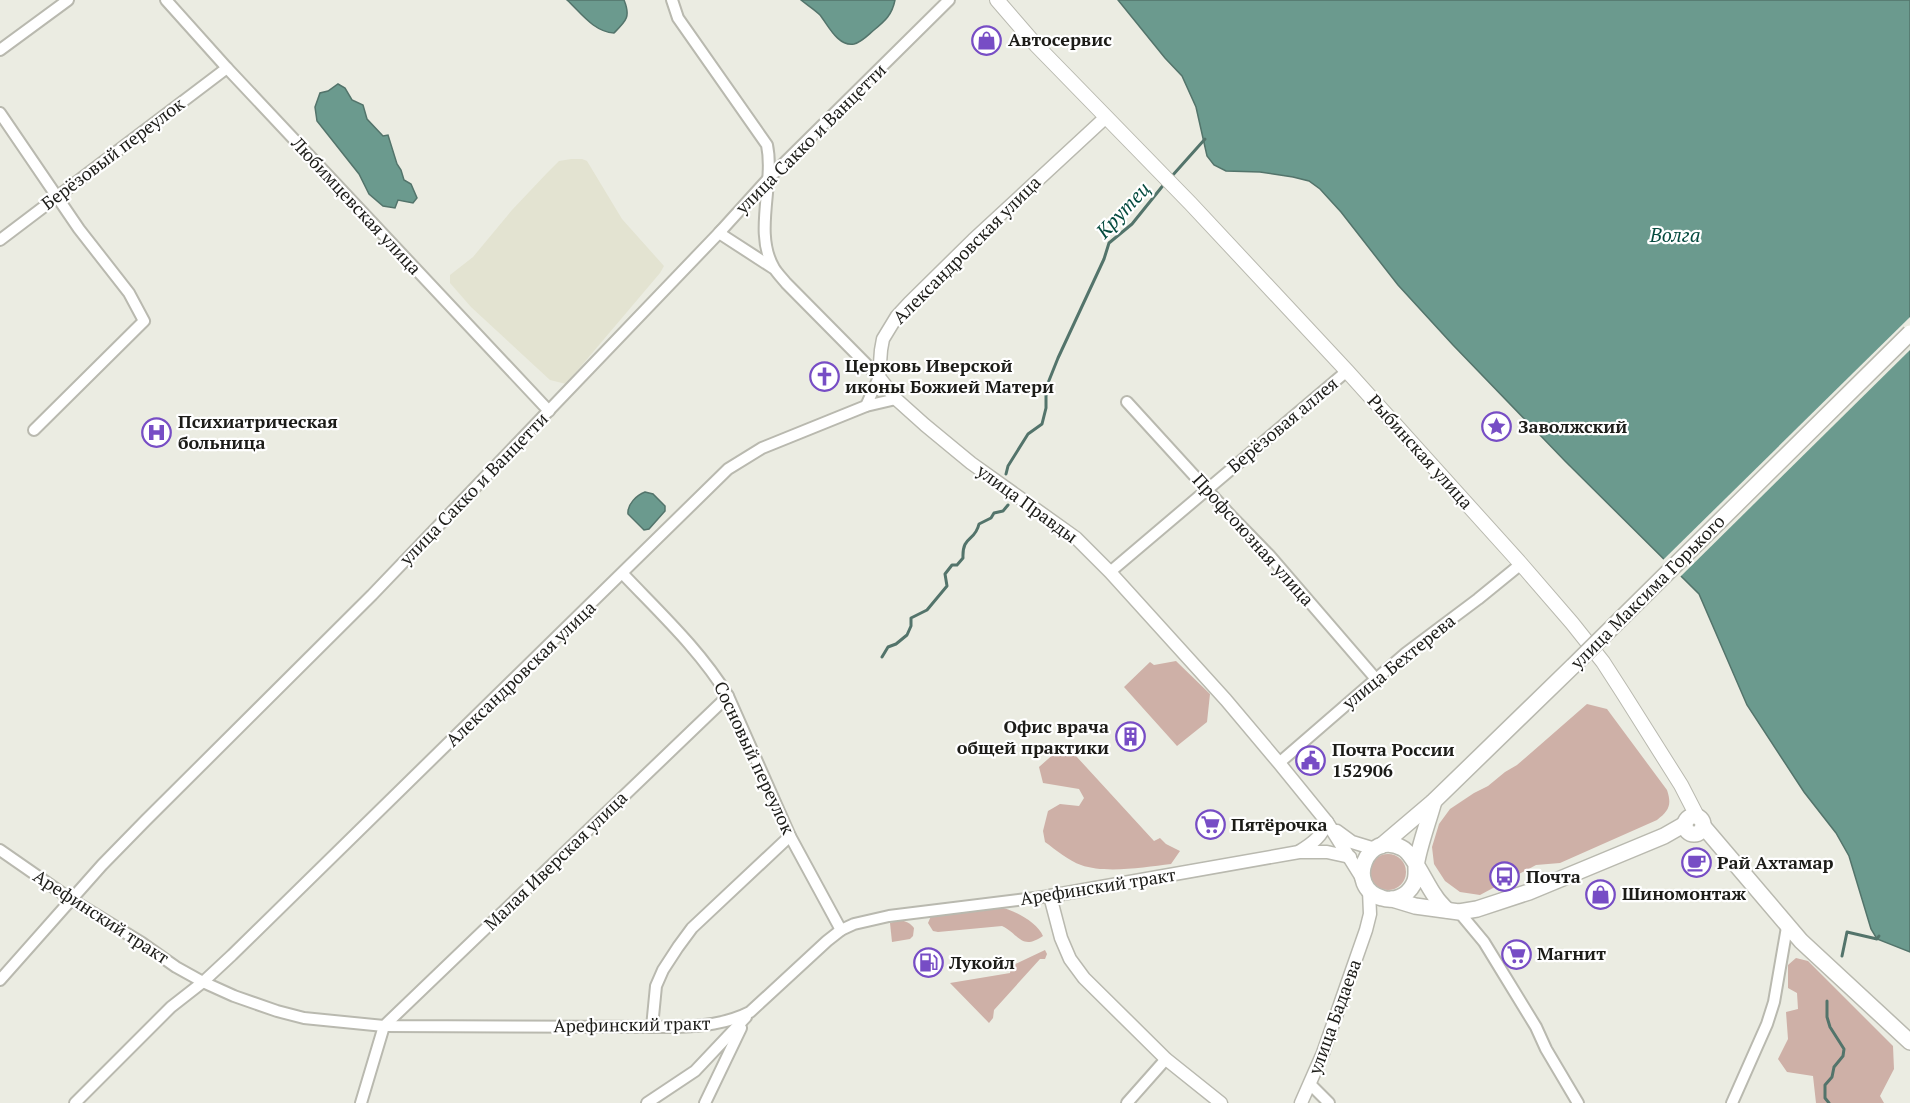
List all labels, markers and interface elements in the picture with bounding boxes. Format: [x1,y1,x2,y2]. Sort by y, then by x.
shop icon: Автосервис [971,24,1003,56]
place label: Автосервис [1008,27,1112,51]
street label: улица Сакко и Ванцетти [729,58,891,220]
street label: Берёзовый переулок [36,91,189,215]
street label: Любимцевская улица [286,130,427,279]
street label: Александровская улица [887,170,1045,328]
water label: Крутец [1089,176,1156,244]
water label: Волга [1649,221,1700,248]
place label: Церковь Иверской иконы Божией Матери [845,353,1054,398]
church icon: Церковь Иверской иконы Божией Матери [808,360,840,392]
street label: Берёзовая аллея [1222,371,1343,477]
street label: Рыбинская улица [1363,389,1479,514]
street label: улица Сакко и Ванцетти [393,407,553,571]
place label: Психиатрическая больница [178,409,338,454]
place icon: Заволжский [1481,411,1513,443]
place label: Заволжский [1518,414,1627,438]
hospital icon: Психиатрическая больница [141,416,173,448]
street label: улица Правды [971,458,1083,548]
street label: Профсоюзная улица [1188,468,1320,611]
street label: улица Максима Горького [1564,509,1730,674]
street label: Александровская улица [440,595,601,751]
street label: улица Бехтерева [1336,608,1460,715]
street label: Сосновый переулок [709,677,801,838]
place label: Офис врача общей практики [957,714,1109,759]
building icon: Офис врача общей практики [1114,721,1146,753]
place label: Почта России 152906 [1332,737,1455,782]
public building icon: Почта России 152906 [1295,744,1327,776]
street label: Малая Иверская улица [479,786,632,935]
supermarket icon: Пятёрочка [1194,809,1226,841]
place label: Пятёрочка [1231,812,1327,836]
cafe icon: Рай Ахтамар [1680,847,1712,879]
place label: Рай Ахтамар [1717,850,1833,874]
bus stop icon: Почта [1489,861,1521,893]
street label: Арефинский тракт [1018,862,1177,910]
street label: Арефинский тракт [29,863,174,969]
place label: Почта [1526,864,1581,888]
shop icon: Шиномонтаж [1585,878,1617,910]
place label: Шиномонтаж [1622,881,1747,905]
supermarket icon: Магнит [1500,938,1532,970]
place label: Магнит [1537,941,1606,965]
fuel station icon: Лукойл [912,947,944,979]
place label: Лукойл [948,950,1015,974]
street label: улица Бадаева [1302,956,1366,1079]
street label: Арефинский тракт [553,1011,711,1037]

